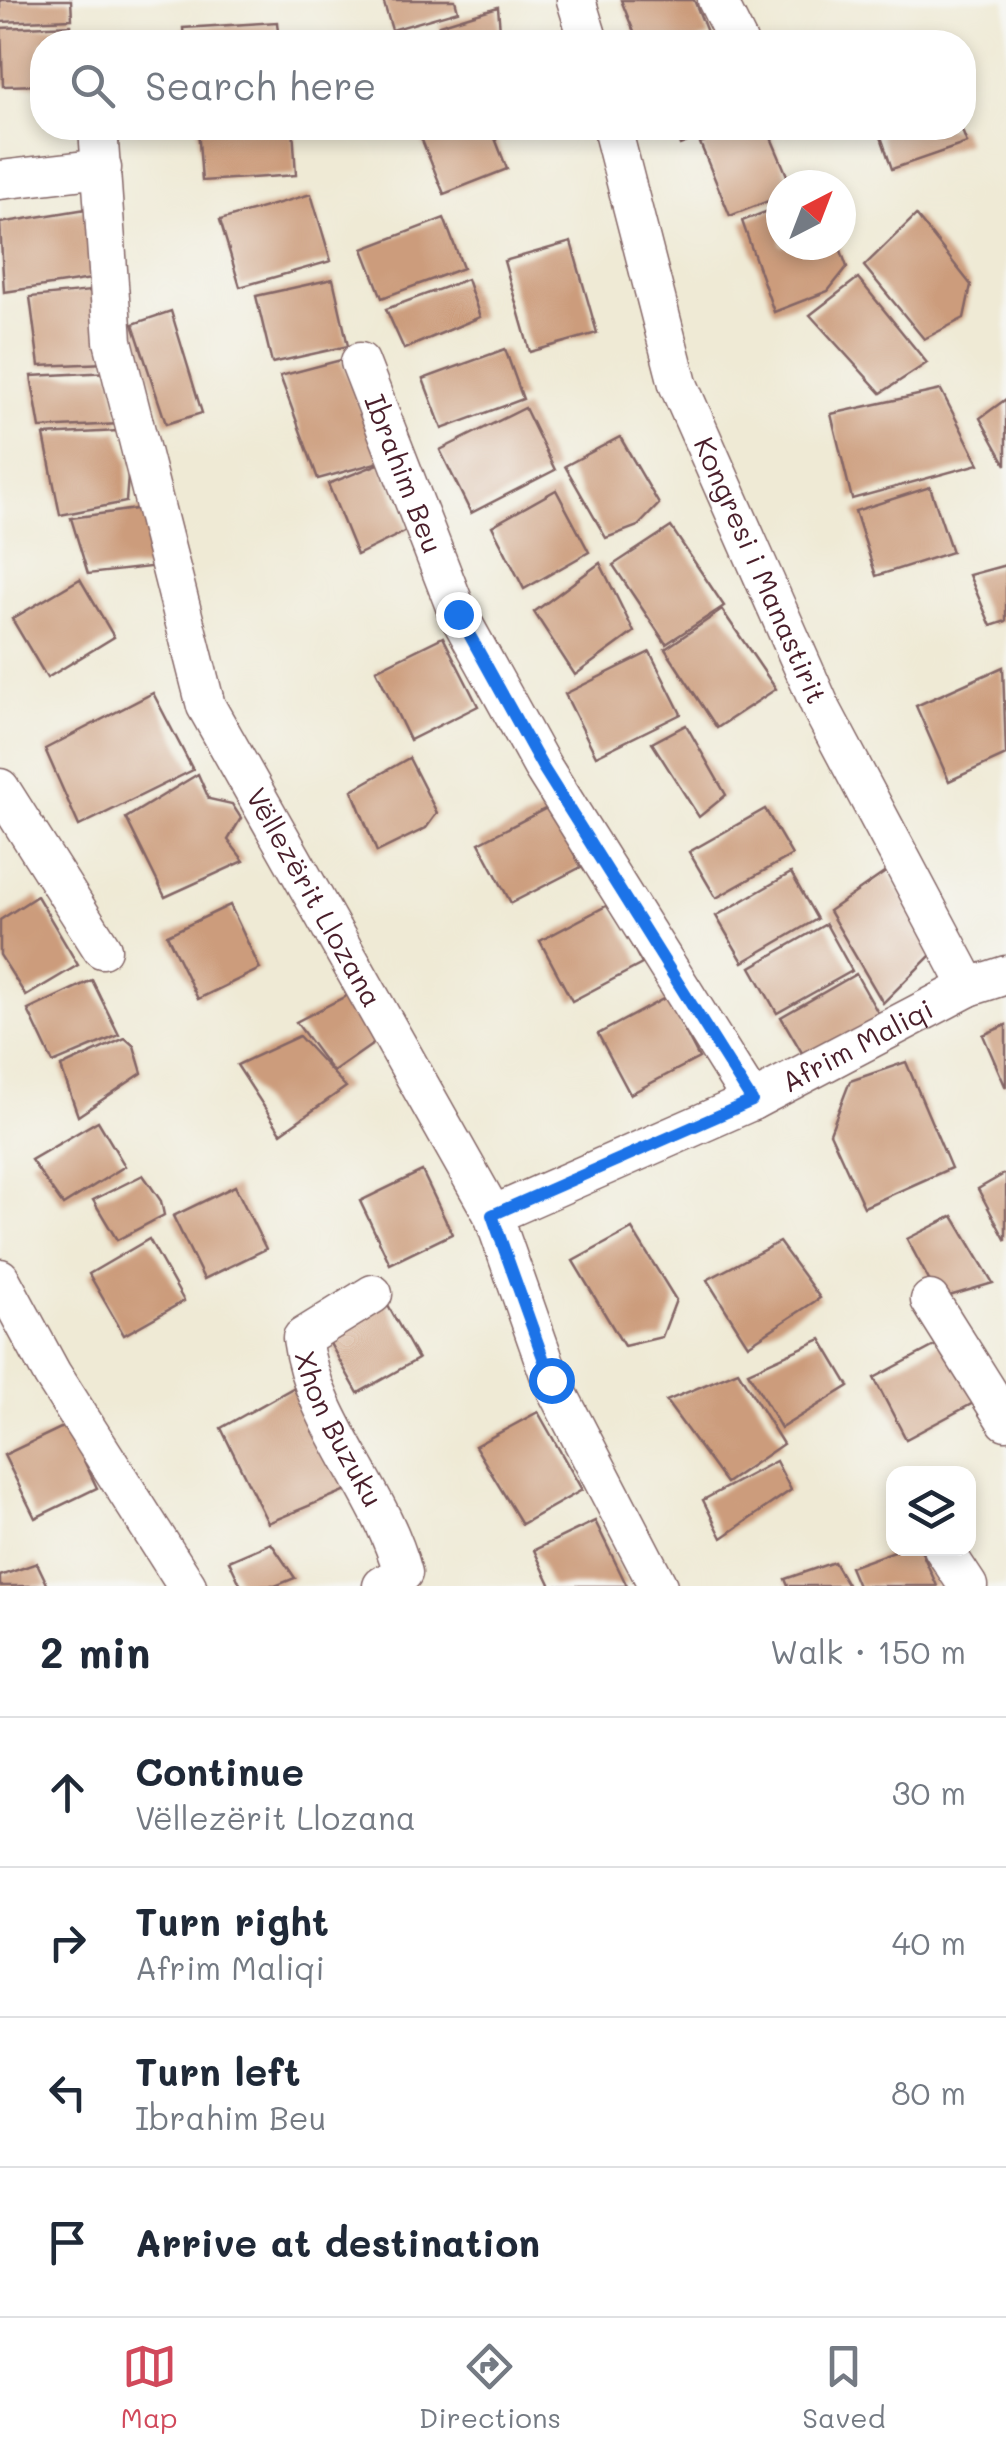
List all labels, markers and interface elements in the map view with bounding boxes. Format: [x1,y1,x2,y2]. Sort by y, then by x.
search box [30,30,976,140]
icon: search [65,58,120,113]
text: Search here [145,60,376,110]
north arrow [766,170,856,260]
street label: Ibrahim Beu [357,389,452,558]
street label: Kongresi i Manastirit [687,431,836,709]
route end [436,592,482,638]
street label: Vëllezërit Llozana [239,781,391,1013]
street label: Afrim Maliqi [775,990,939,1099]
street label: Xhon Buzuku [288,1347,392,1513]
route start [529,1358,575,1404]
map controls [886,1466,976,1556]
button: layers [886,1466,976,1556]
text: 2 min [40,1624,150,1679]
text: Walk · 150 m [770,1630,966,1672]
text: Continue [135,1746,304,1796]
icon: ahead [40,1765,95,1820]
text: 30 m [892,1771,966,1813]
text: Vëllezërit Llozana [135,1796,416,1838]
text: Turn right [135,1896,329,1946]
icon: right [40,1915,95,1970]
text: 40 m [892,1921,966,1963]
text: Afrim Maliqi [135,1946,325,1988]
text: Turn left [135,2046,301,2096]
icon: left [40,2065,95,2120]
text: 80 m [891,2071,966,2113]
text: Ibrahim Beu [135,2096,326,2138]
icon: arrive [40,2215,95,2270]
text: Arrive at destination [135,2217,540,2267]
tab: Map [121,2339,178,2435]
tab: Directions [419,2339,561,2435]
tab: Saved [802,2339,885,2435]

